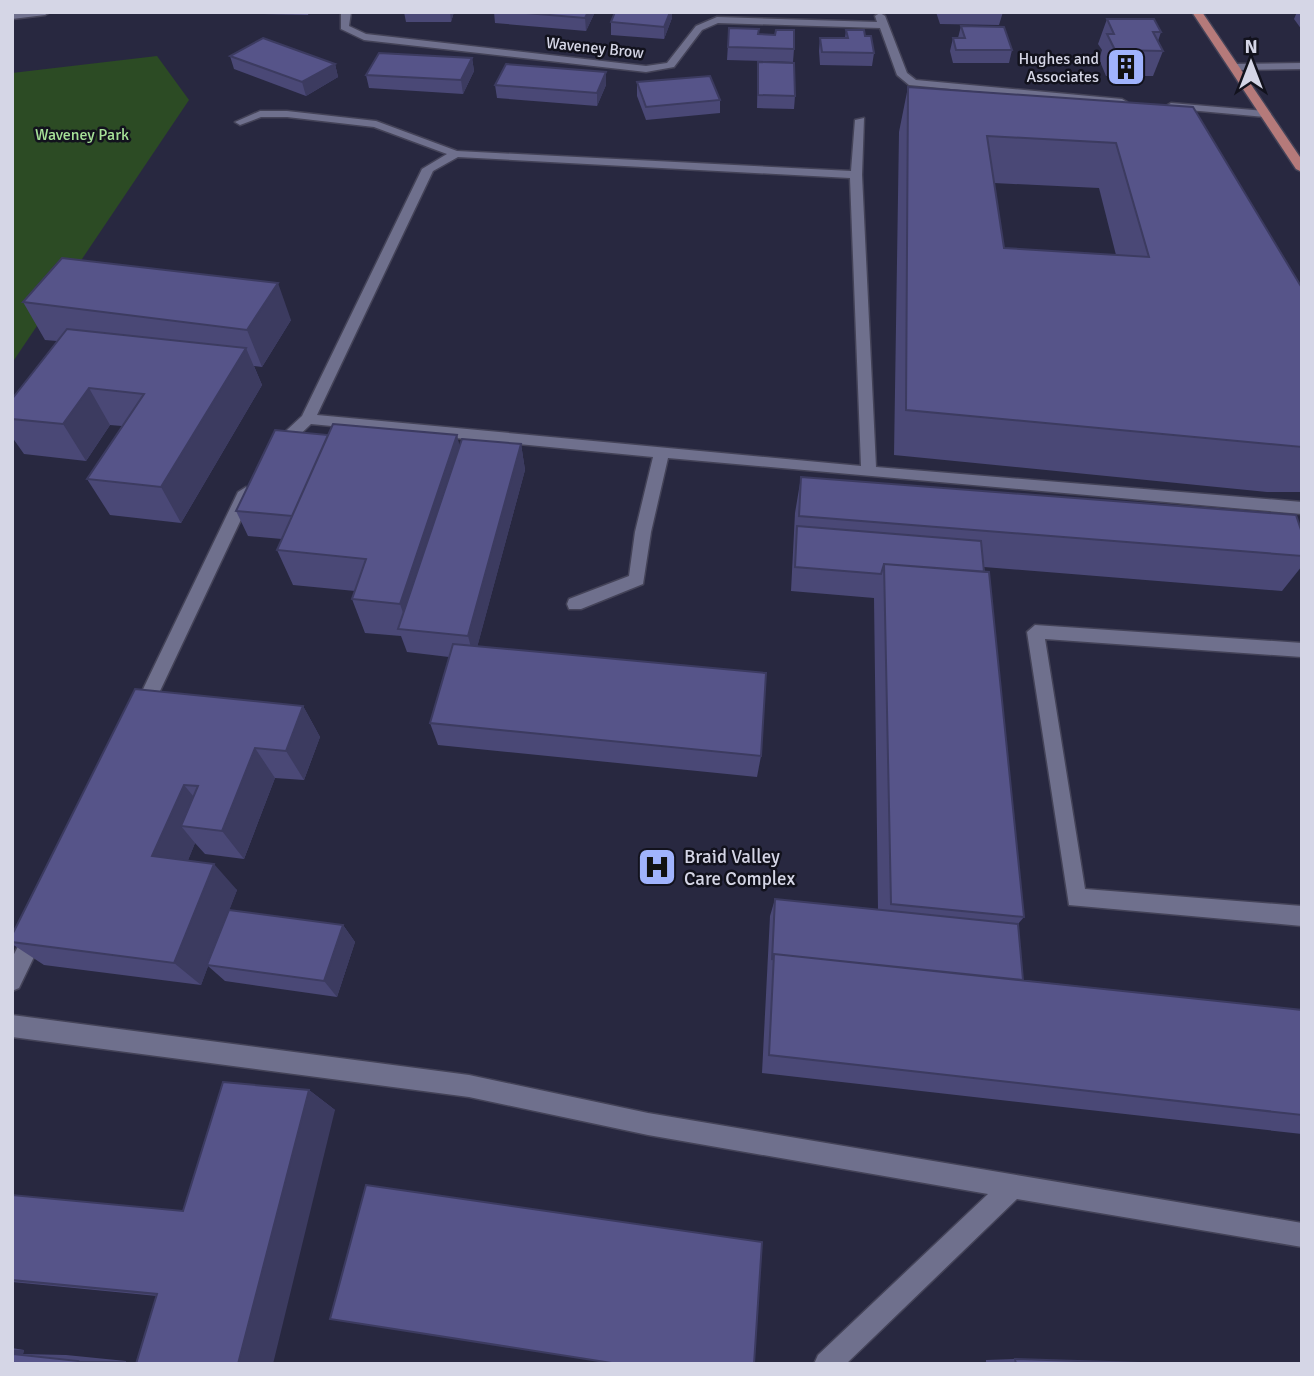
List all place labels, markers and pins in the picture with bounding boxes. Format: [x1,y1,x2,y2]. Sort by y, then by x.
building icon: Hughes and Associates [1105,46,1147,88]
place label: Hughes and Associates [1018,49,1099,87]
place label: Braid Valley Care Complex [684,845,796,891]
hospital icon: Braid Valley Care Complex [636,846,678,888]

